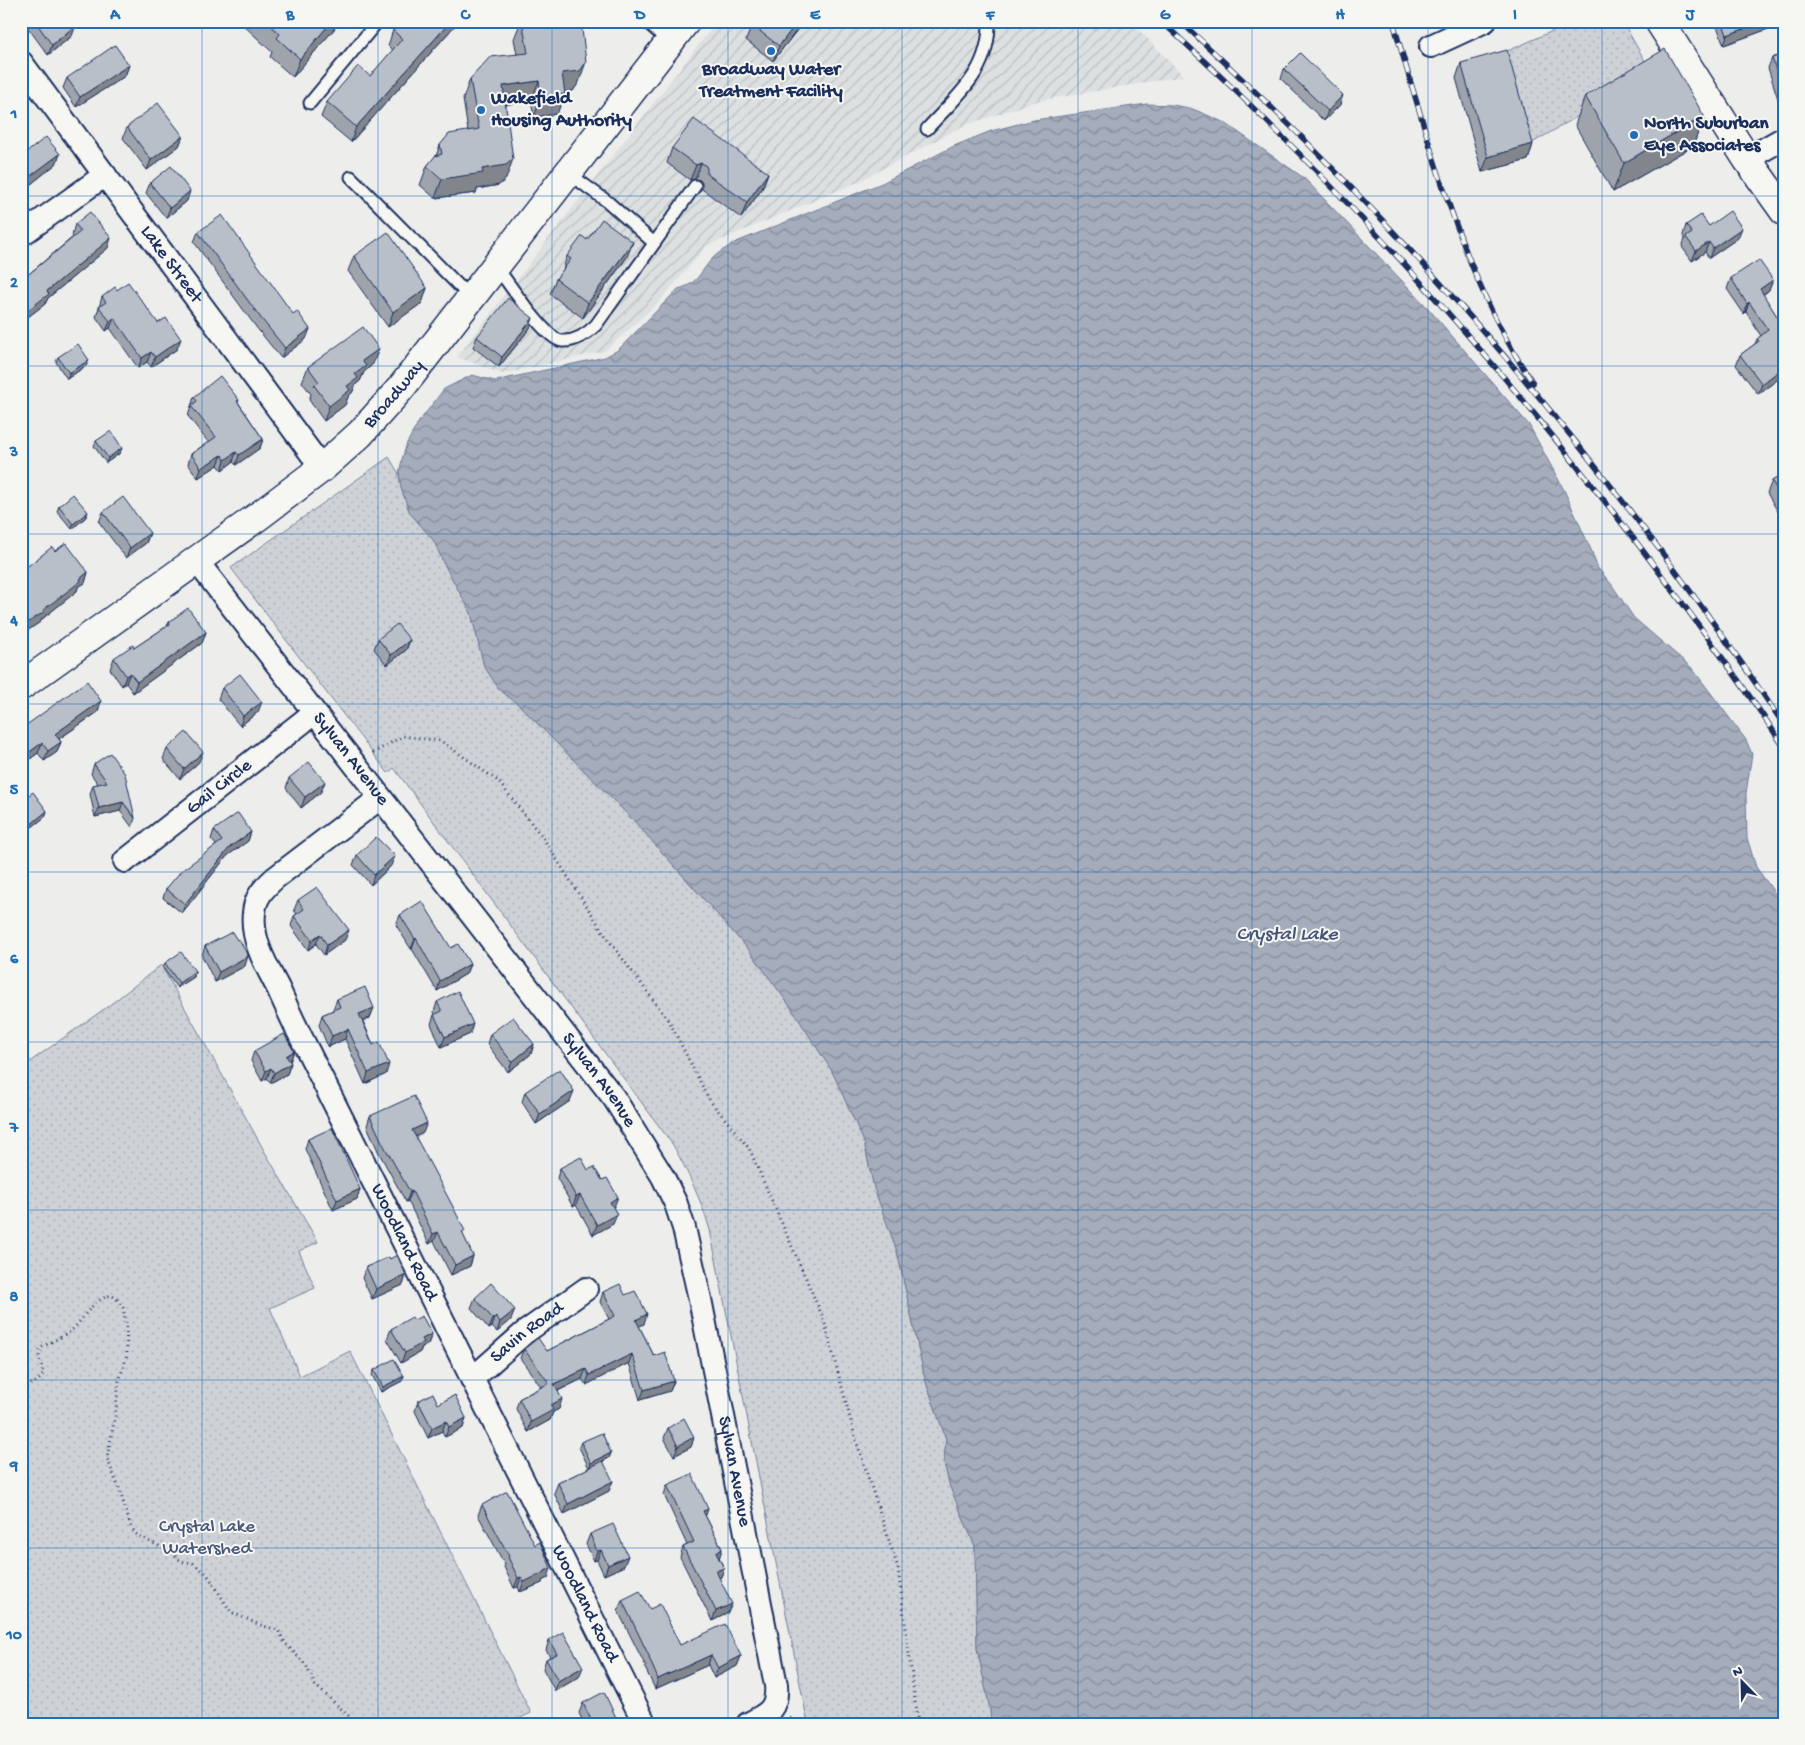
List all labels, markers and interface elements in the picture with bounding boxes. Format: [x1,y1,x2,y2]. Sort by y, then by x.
text: A [109,7,121,26]
text: B [285,7,295,26]
text: C [460,7,471,26]
text: D [633,7,646,26]
text: E [810,7,821,26]
text: F [985,7,996,26]
text: G [1160,7,1171,26]
text: H [1335,7,1345,26]
text: I [1513,7,1517,26]
text: J [1685,7,1696,26]
marker: Broadway Water Treatment Facility [765,45,777,57]
place label: Broadway Water Treatment Facility [698,59,843,104]
place label: Wakefield Housing Authority [490,88,633,133]
marker: Wakefield Housing Authority [475,104,487,116]
text: 1 [10,106,17,125]
place label: North Suburban Eye Associates [1644,113,1769,158]
marker: North Suburban Eye Associates [1628,129,1640,141]
street label: Lake Street [135,221,209,310]
text: 2 [10,275,18,294]
street label: Broadway [358,355,430,434]
text: 3 [9,444,18,463]
text: 4 [9,613,18,632]
street label: Sylvan Avenue [307,708,394,810]
street label: Gail Circle [182,754,257,820]
text: 5 [10,782,19,801]
water label: Crystal Lake [1236,924,1338,947]
text: 6 [10,951,19,970]
street label: Sylvan Avenue [556,1028,641,1132]
text: 7 [9,1120,19,1139]
street label: Woodland Road [365,1180,444,1307]
text: 8 [10,1289,19,1308]
street label: Savin Road [486,1296,570,1369]
street label: Sylvan Avenue [712,1414,756,1529]
text: 9 [9,1458,18,1477]
park label: Crystal Lake Watershed [159,1516,255,1561]
street label: Woodland Road [546,1541,625,1668]
text: 10 [5,1627,22,1646]
north arrow [1718,1658,1768,1708]
text: N [1730,1663,1745,1682]

